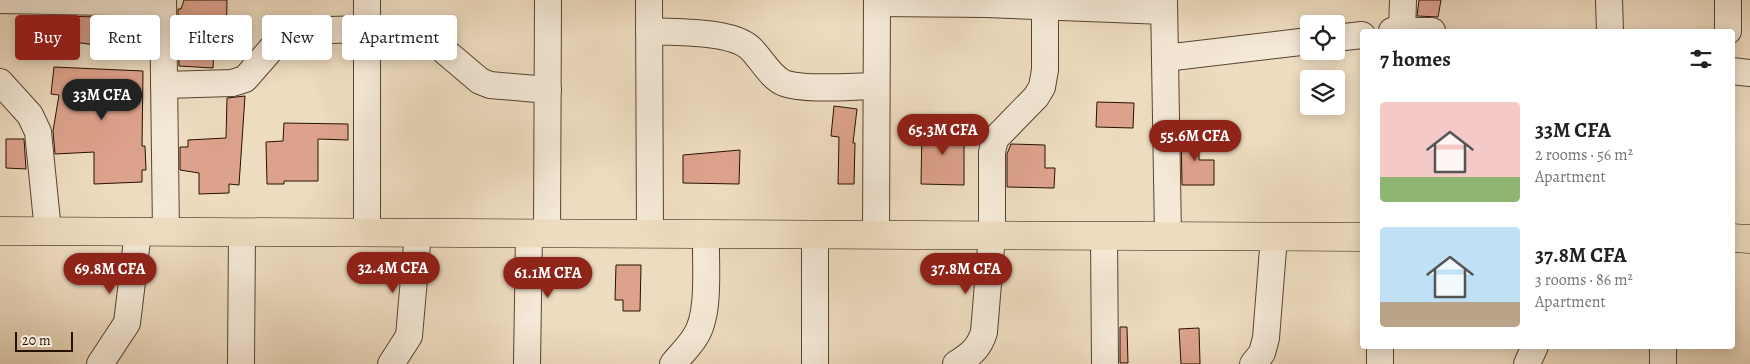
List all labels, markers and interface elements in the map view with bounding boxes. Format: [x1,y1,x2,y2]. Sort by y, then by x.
chip: Buy [15,15,80,60]
chip: Rent [90,15,160,60]
chip: Filters [170,15,252,60]
chip: New [262,15,332,60]
chip: Apartment [342,15,457,60]
map controls [1300,15,1345,115]
button: locate [1300,15,1345,60]
text: 7 homes [1380,45,1451,73]
icon: filters [1687,45,1715,73]
button: layers [1300,70,1345,115]
pin: 33M CFA [56,78,148,121]
text: 33M CFA [73,84,131,106]
pin: 65.3M CFA [886,114,1000,156]
text: 33M CFA [1535,116,1611,144]
text: 65.3M CFA [908,119,978,141]
pin: 55.6M CFA [1138,120,1252,162]
icon: home [1420,122,1480,182]
text: 55.6M CFA [1160,125,1230,147]
text: 2 rooms · 56 m² [1535,144,1633,166]
text: Apartment [1535,166,1606,188]
text: 37.8M CFA [1535,241,1627,269]
icon: home [1420,247,1480,307]
pin: 69.8M CFA [53,252,167,295]
pin: 32.4M CFA [336,252,450,294]
pin: 37.8M CFA [909,252,1023,295]
pin: 61.1M CFA [491,256,605,299]
text: 32.4M CFA [358,257,428,279]
text: 69.8M CFA [75,258,145,280]
text: 37.8M CFA [931,258,1001,280]
text: 61.1M CFA [514,262,582,284]
text: 3 rooms · 86 m² [1535,269,1633,291]
text: Apartment [1535,291,1606,313]
scale bar [15,329,72,352]
text: 20 m [22,331,51,350]

